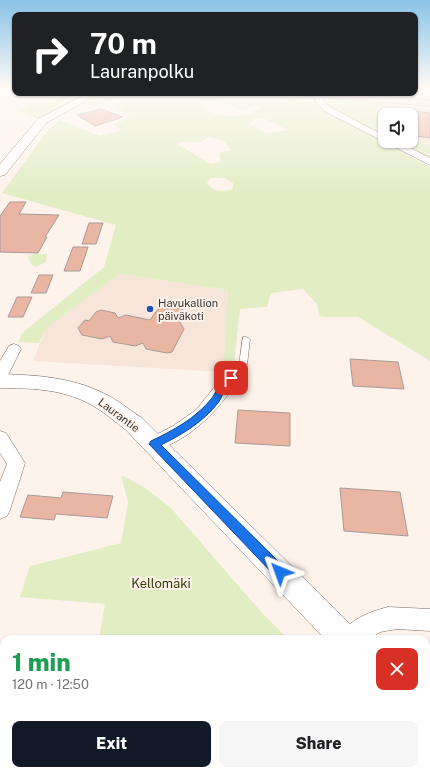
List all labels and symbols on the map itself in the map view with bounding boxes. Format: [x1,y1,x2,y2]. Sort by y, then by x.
place label: Havukallion päiväkoti [158,297,218,322]
marker: Havukallion päiväkoti [145,304,155,314]
pin [214,361,248,395]
street label: Laurantie [96,396,142,434]
position arrow [259,551,301,593]
park label: Kellomäki [131,576,191,591]

